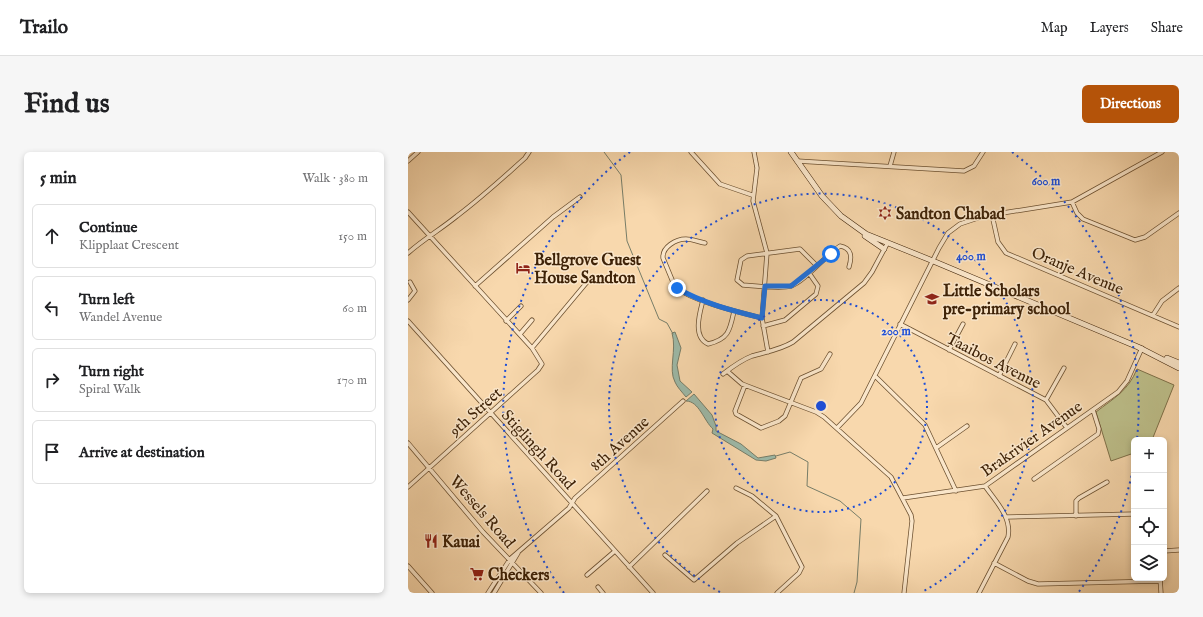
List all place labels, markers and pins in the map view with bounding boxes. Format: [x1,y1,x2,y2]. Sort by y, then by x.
synagogue icon: Sandton Chabad [877,205,893,221]
place label: Sandton Chabad [896,205,1006,225]
place label: Bellgrove Guest House Sandton [534,251,642,289]
hotel icon: Bellgrove Guest House Sandton [515,260,531,276]
place label: Little Scholars pre-primary school [942,282,1071,320]
school or university icon: Little Scholars pre-primary school [924,291,940,307]
centre of rings [814,399,828,413]
restaurant icon: Kauai [423,533,439,549]
place label: Kauai [442,533,481,553]
supermarket icon: Checkers [469,566,485,582]
place label: Checkers [488,566,550,586]

